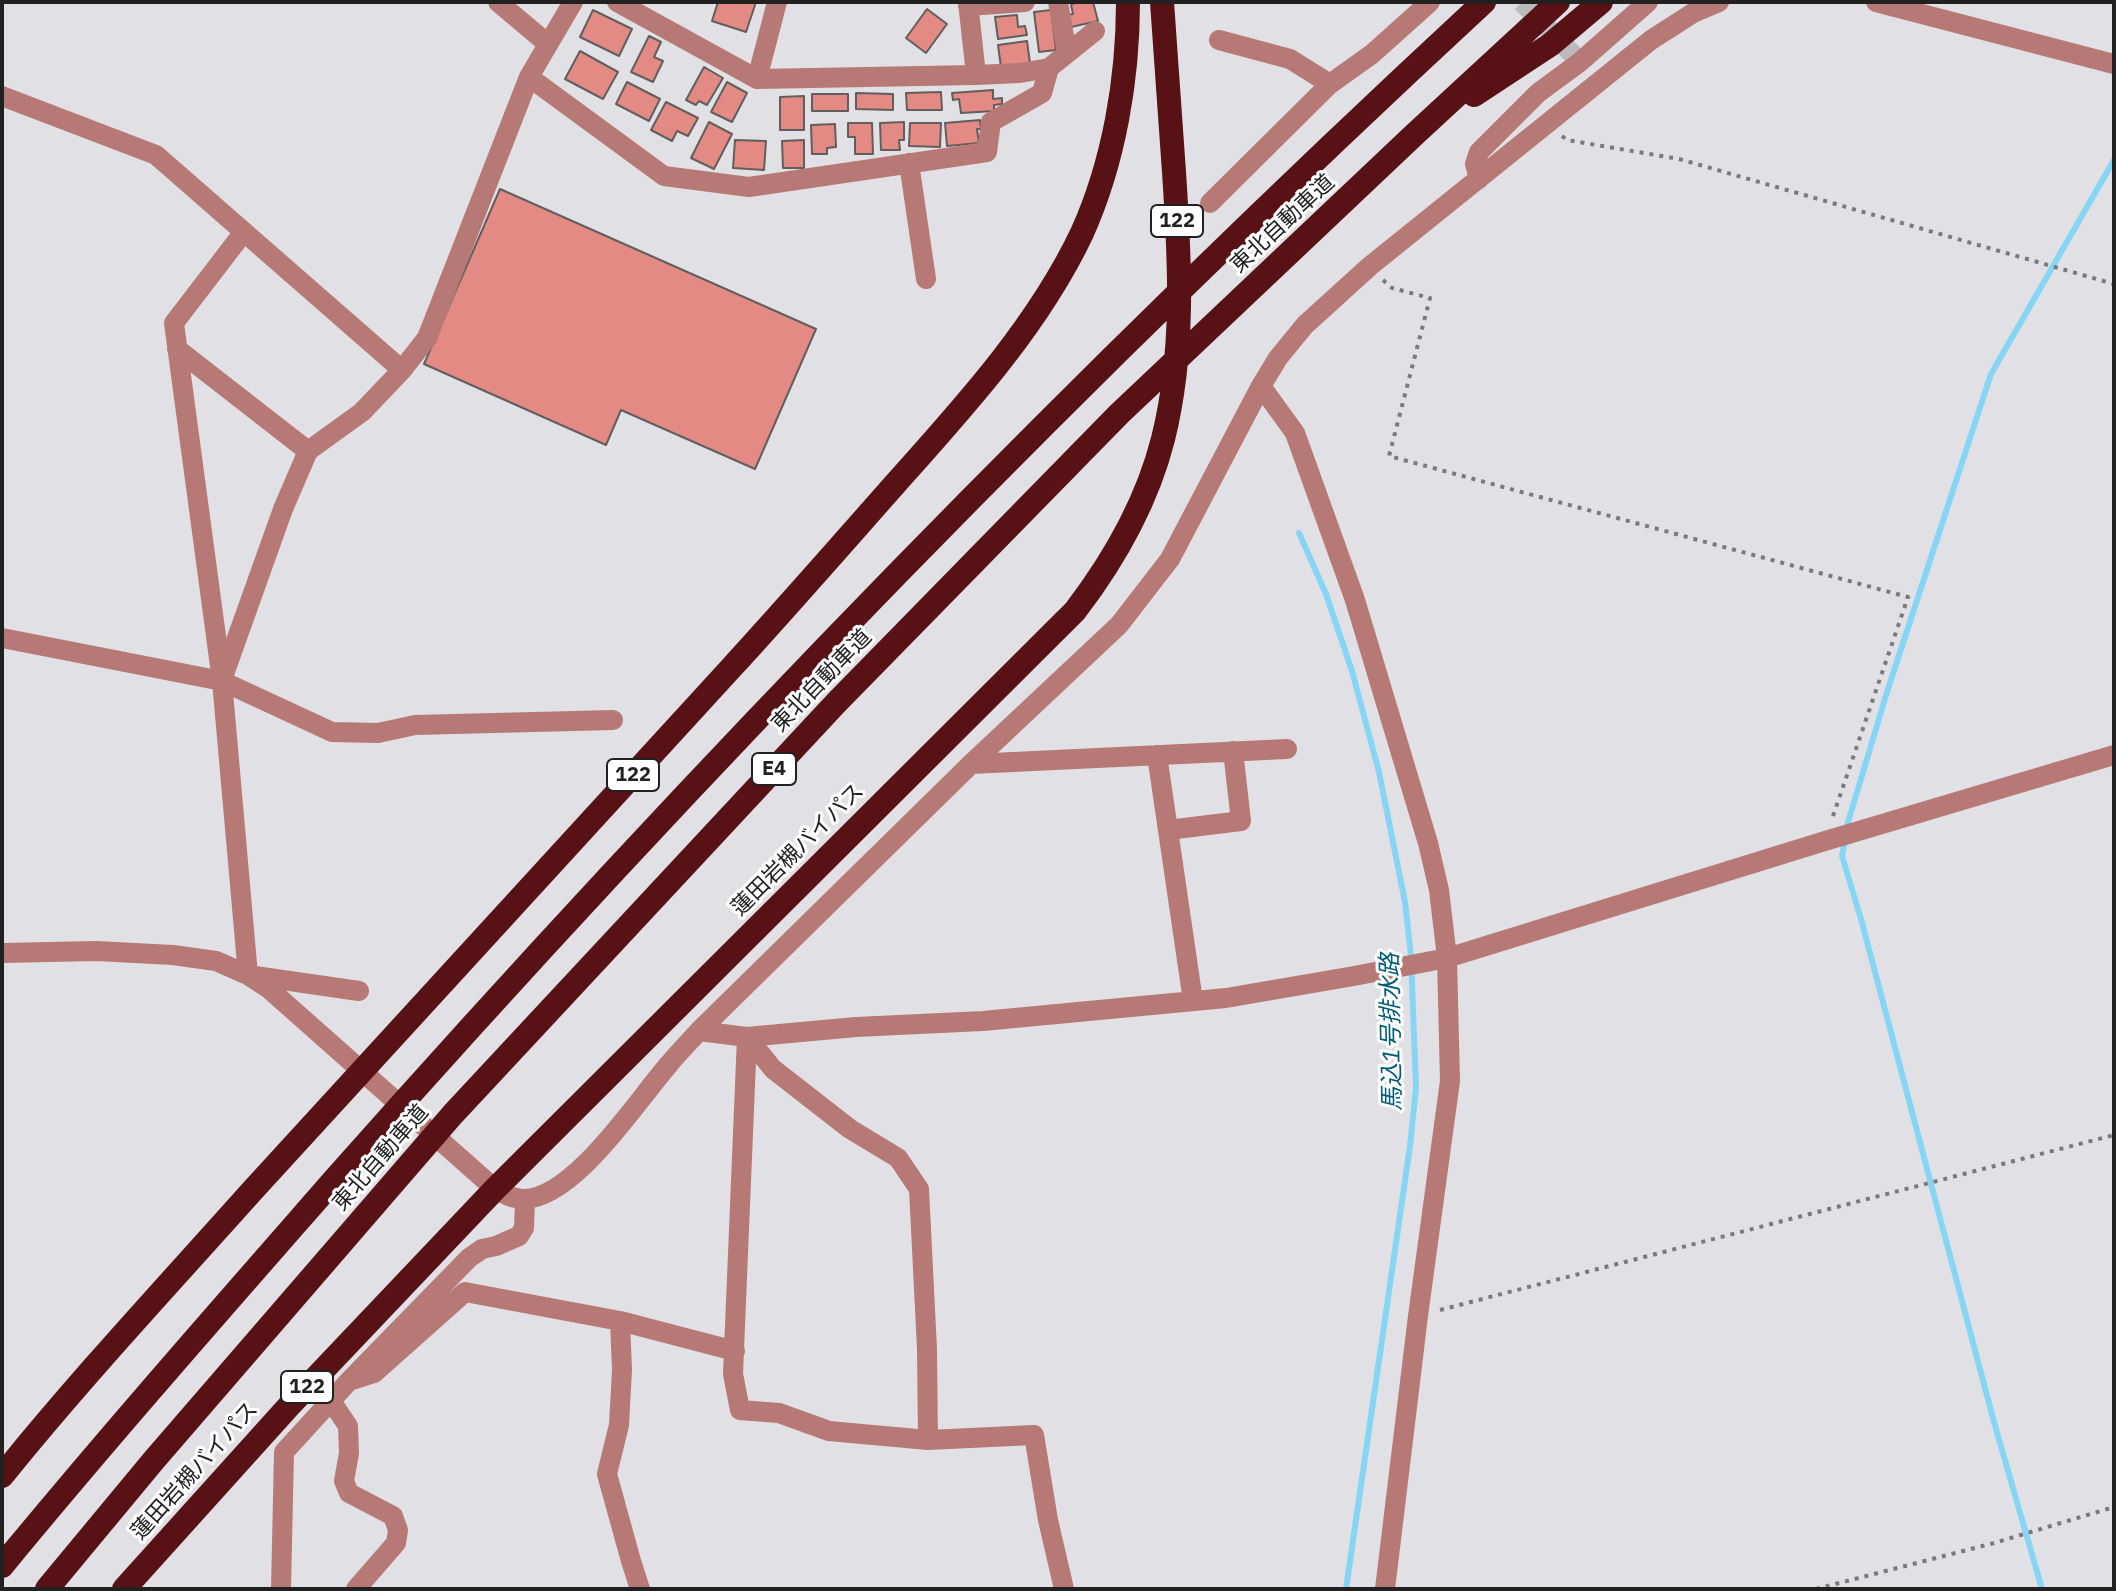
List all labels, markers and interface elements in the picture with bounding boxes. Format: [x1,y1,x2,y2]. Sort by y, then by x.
street label: 東北自動車道 [1226,169,1340,279]
road number: 122 [1151,205,1203,237]
street label: 東北自動車道 [767,624,877,738]
road number: E4 [752,753,796,785]
road number: 122 [607,759,659,791]
street label: 蓮田岩槻バイパス [726,778,870,922]
water label: 馬込1号排水路 [1376,953,1408,1111]
street label: 東北自動車道 [328,1100,434,1216]
road number: 122 [281,1371,333,1403]
street label: 蓮田岩槻バイパス [126,1397,264,1545]

